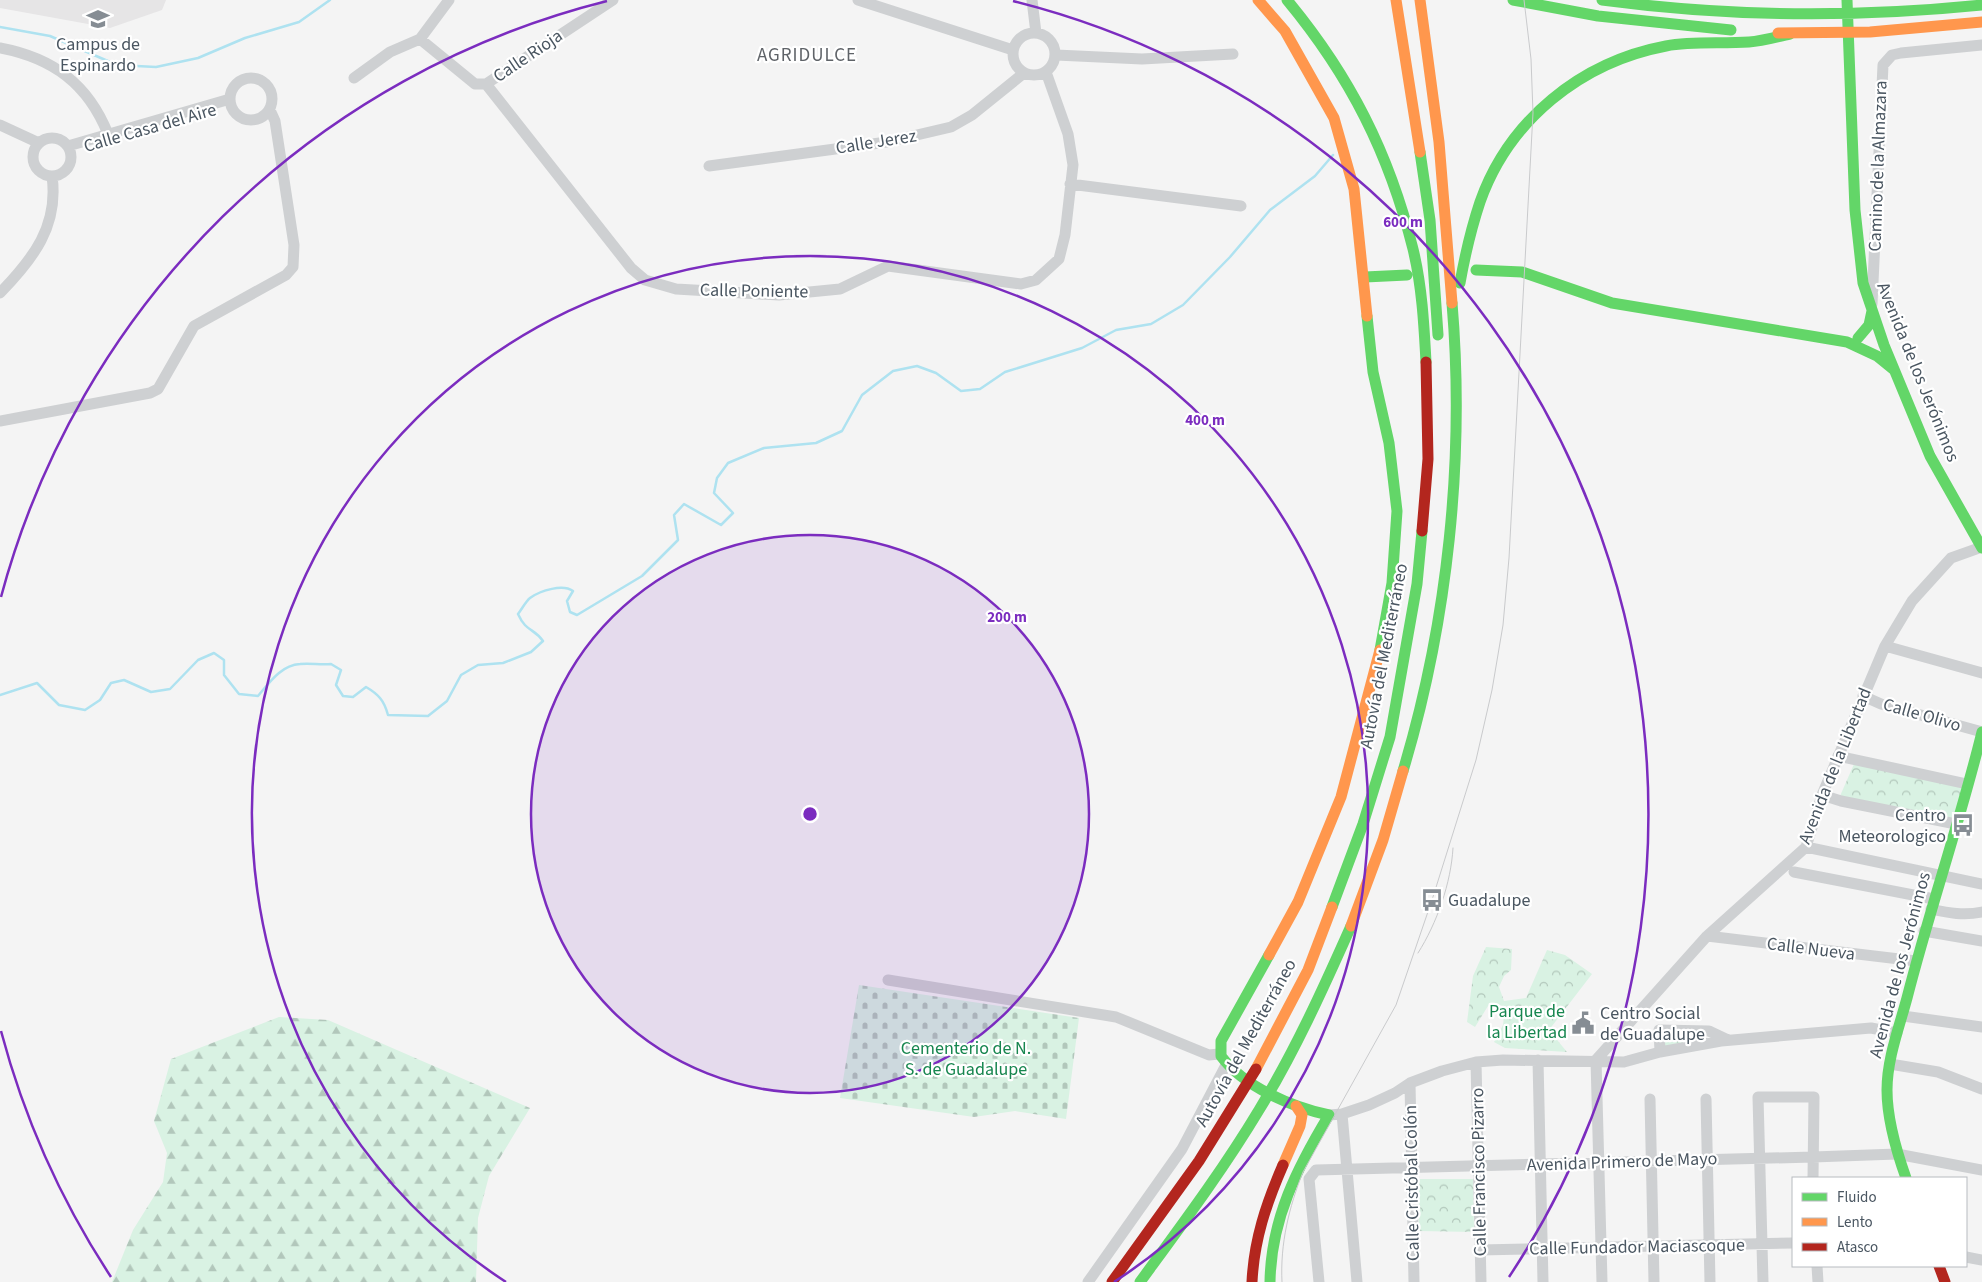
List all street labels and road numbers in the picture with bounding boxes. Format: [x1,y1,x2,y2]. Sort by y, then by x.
street label: Calle Rioja [488,24,568,88]
street label: Camino de la Almazara [1863,80,1893,252]
street label: Calle Casa del Aire [81,97,219,159]
street label: Calle Jerez [834,123,918,161]
street label: Calle Poniente [700,278,808,304]
street label: Avenida de los Jerónimos [1871,278,1965,466]
street label: Autovía del Mediterráneo [1354,561,1414,751]
street label: Avenida de la Libertad [1792,684,1878,848]
street label: Calle Olivo [1880,692,1964,738]
street label: Avenida de los Jerónimos [1863,869,1937,1061]
street label: Calle Nueva [1765,931,1857,967]
street label: Autovía del Mediterráneo [1189,955,1303,1131]
street label: Calle Francisco Pizarro [1465,1087,1493,1257]
street label: Calle Cristóbal Colón [1398,1105,1426,1261]
street label: Avenida Primero de Mayo [1526,1146,1718,1178]
street label: Calle Fundador Maciascoque [1529,1233,1745,1261]

